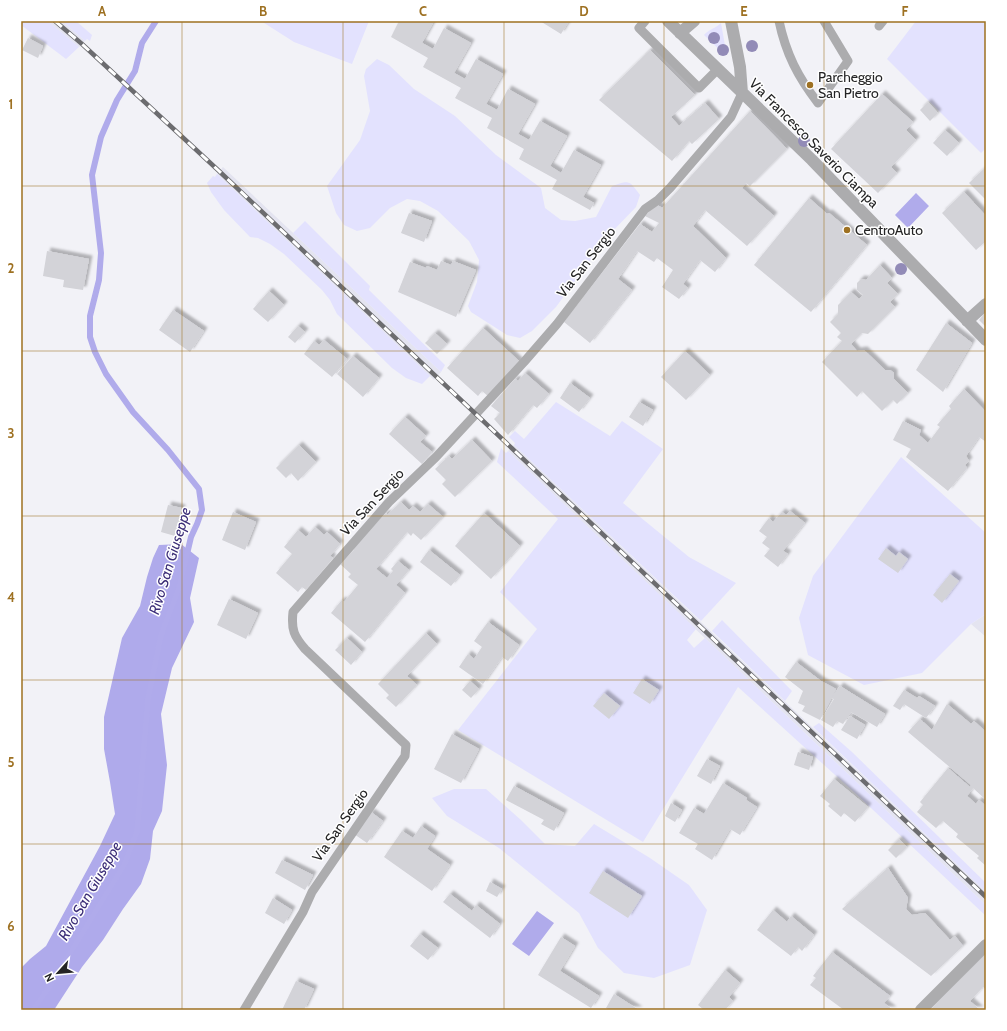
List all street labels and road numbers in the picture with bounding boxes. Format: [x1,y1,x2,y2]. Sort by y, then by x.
street label: Via Francesco Saverio Ciampa [745,74,883,212]
street label: Via San Sergio [553,223,620,301]
street label: Via San Sergio [336,464,408,539]
street label: Via San Sergio [308,785,372,865]

